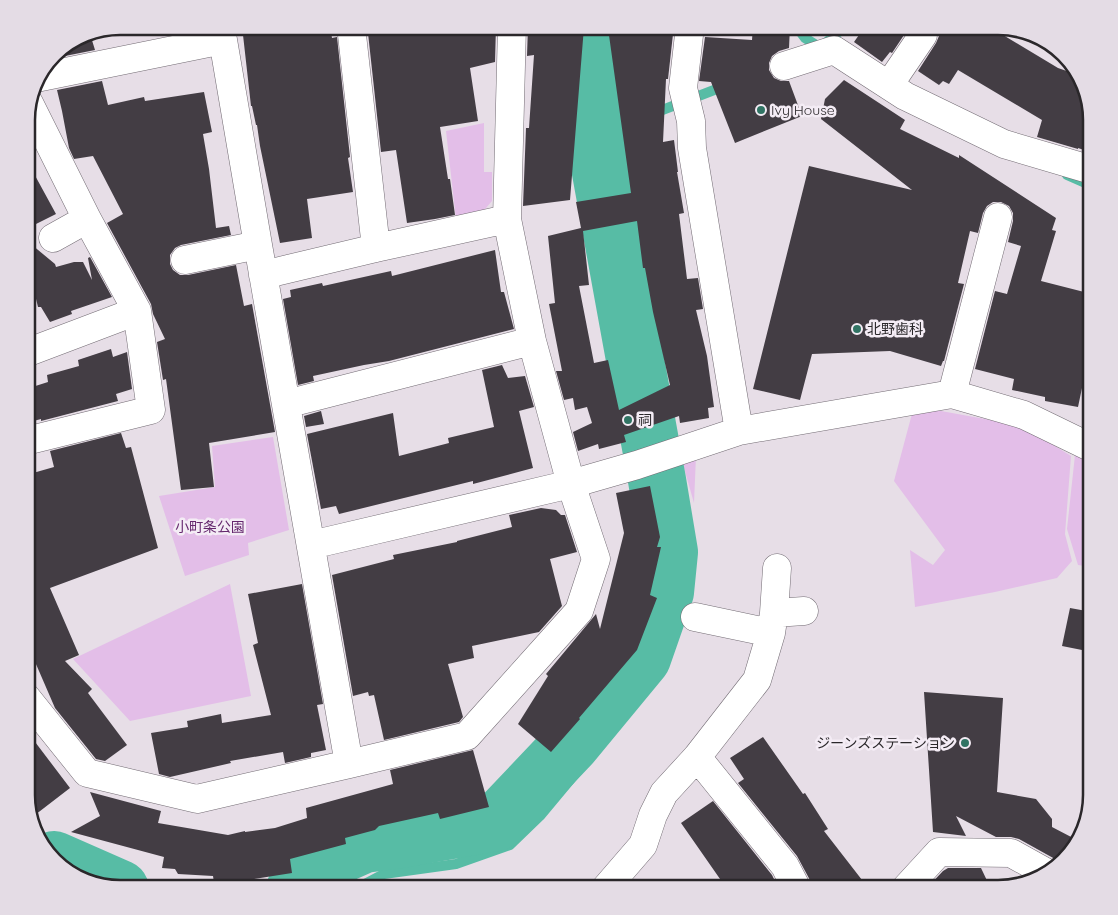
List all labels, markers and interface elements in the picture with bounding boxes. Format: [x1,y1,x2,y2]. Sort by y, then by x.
place label: Ivy House [771,101,835,119]
marker: Ivy House [755,104,767,116]
place label: 北野歯科 [867,320,923,338]
marker: 北野歯科 [851,323,863,335]
place label: 祠 [638,411,652,429]
marker: 祠 [622,414,634,426]
park label: 小町条公園 [175,518,245,536]
place label: ジーンズステーション [816,734,955,752]
marker: ジーンズステーション [959,737,971,749]

